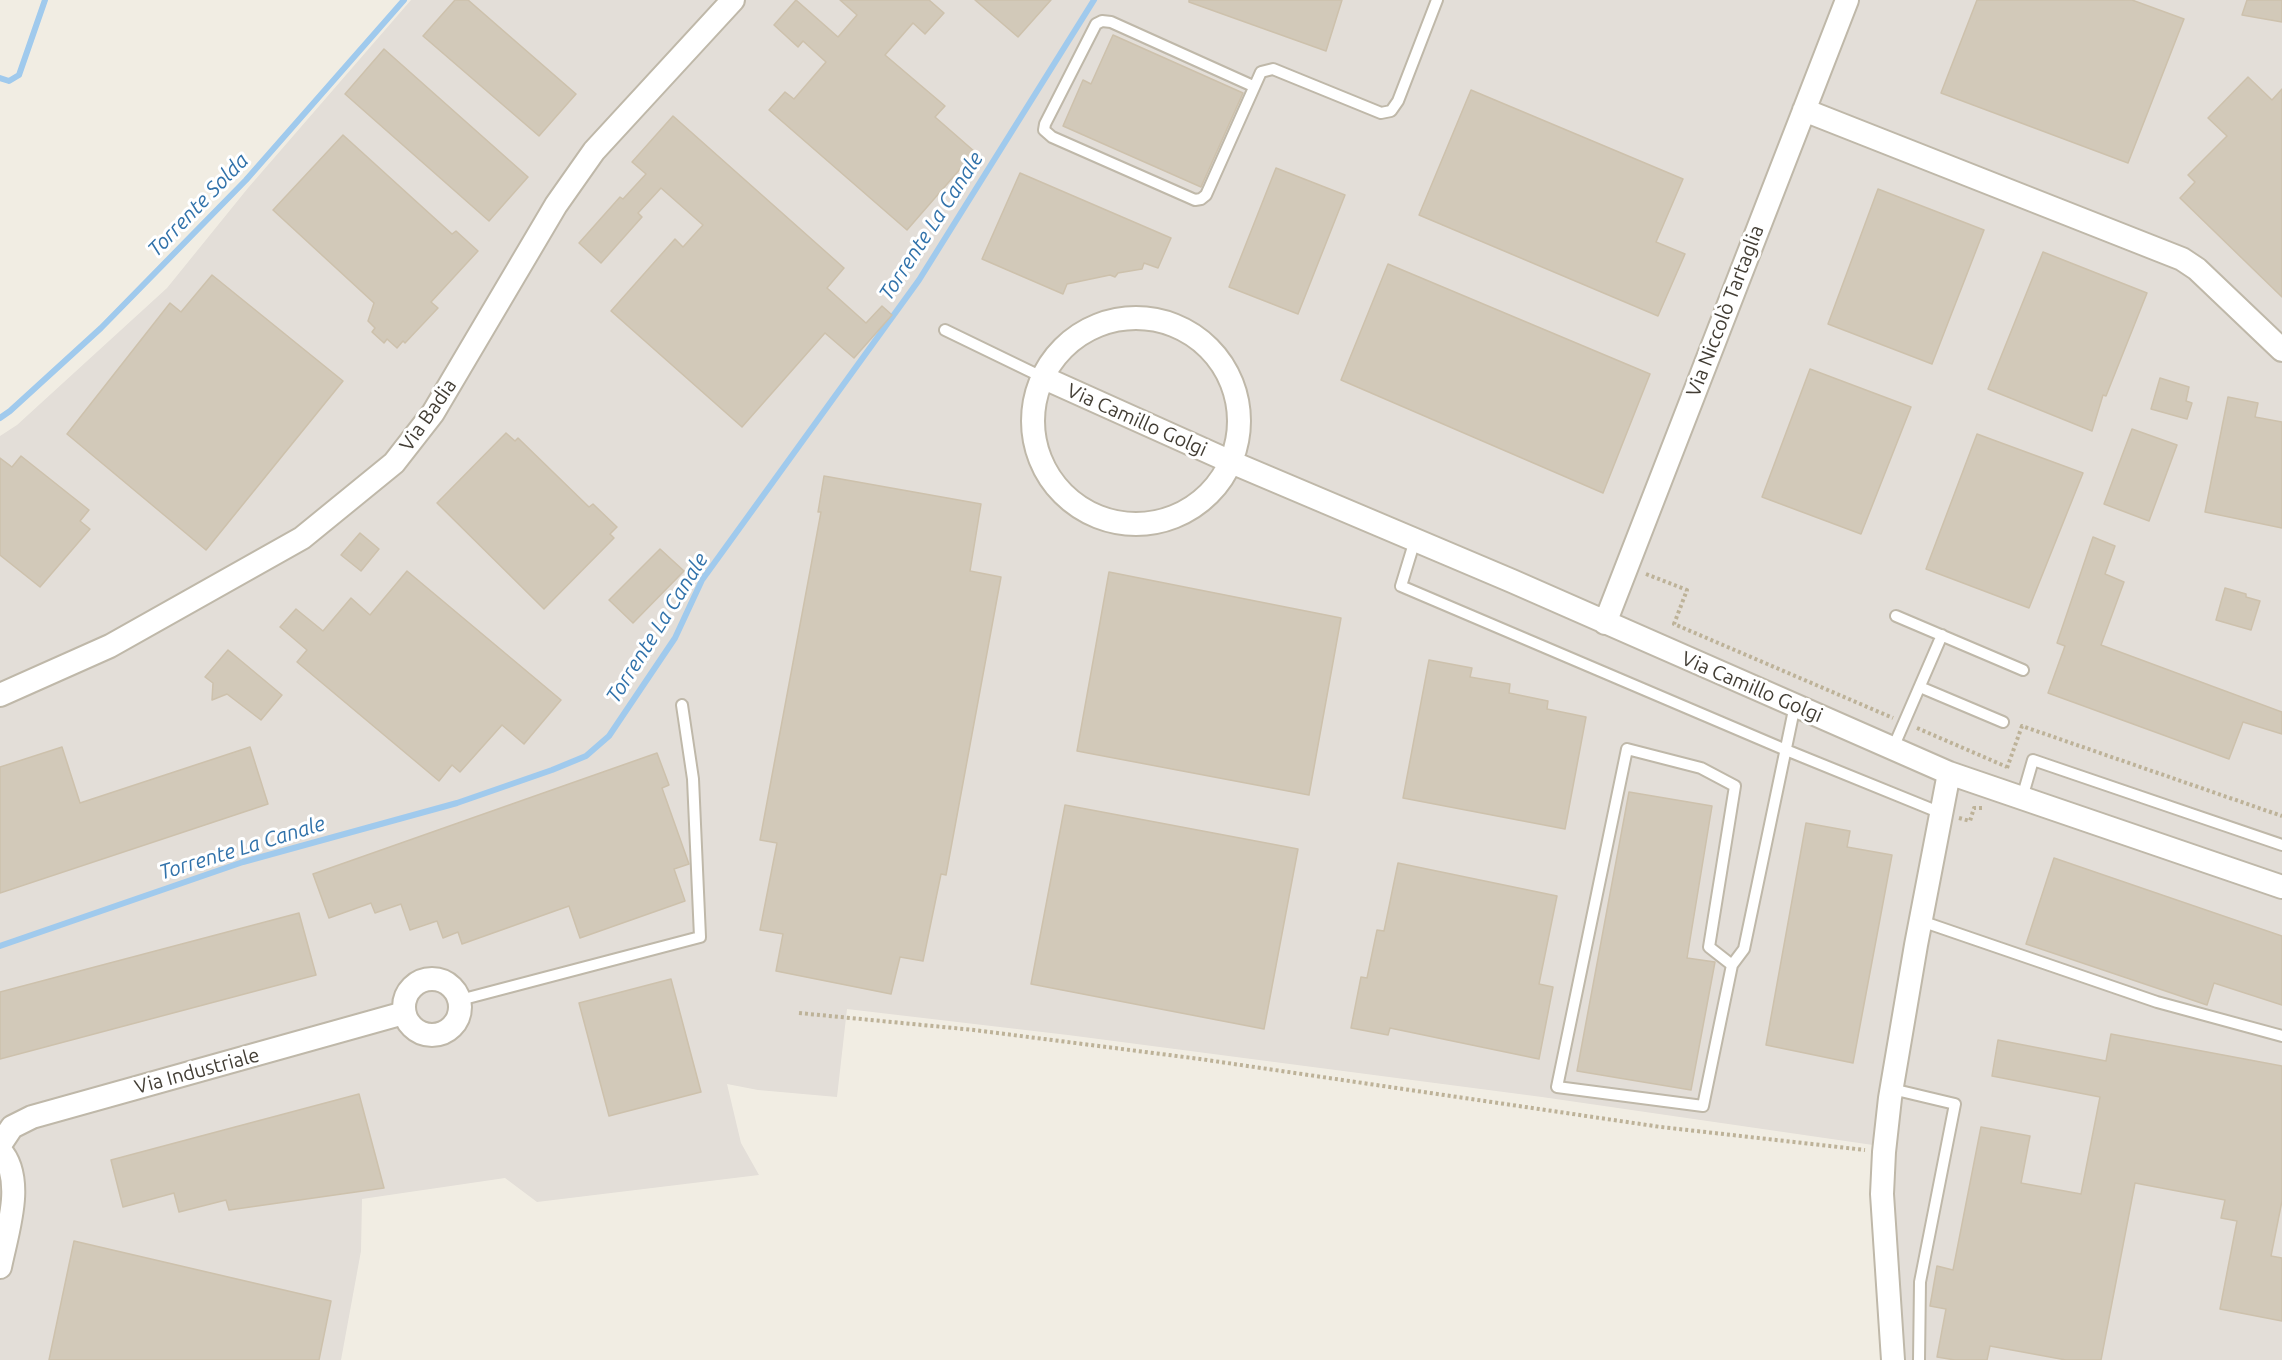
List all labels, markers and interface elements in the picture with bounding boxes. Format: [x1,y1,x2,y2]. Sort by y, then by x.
water label: Torrente La Canale [874,147,988,305]
water label: Torrente Solda [142,148,254,262]
street label: Via Niccolò Tartaglia [1681,222,1769,400]
street label: Via Badia [394,374,462,456]
street label: Via Camillo Golgi [1063,378,1211,462]
water label: Torrente La Canale [601,548,713,708]
street label: Via Camillo Golgi [1678,646,1826,728]
water label: Torrente La Canale [156,811,328,885]
street label: Via Industriale [132,1043,262,1099]

